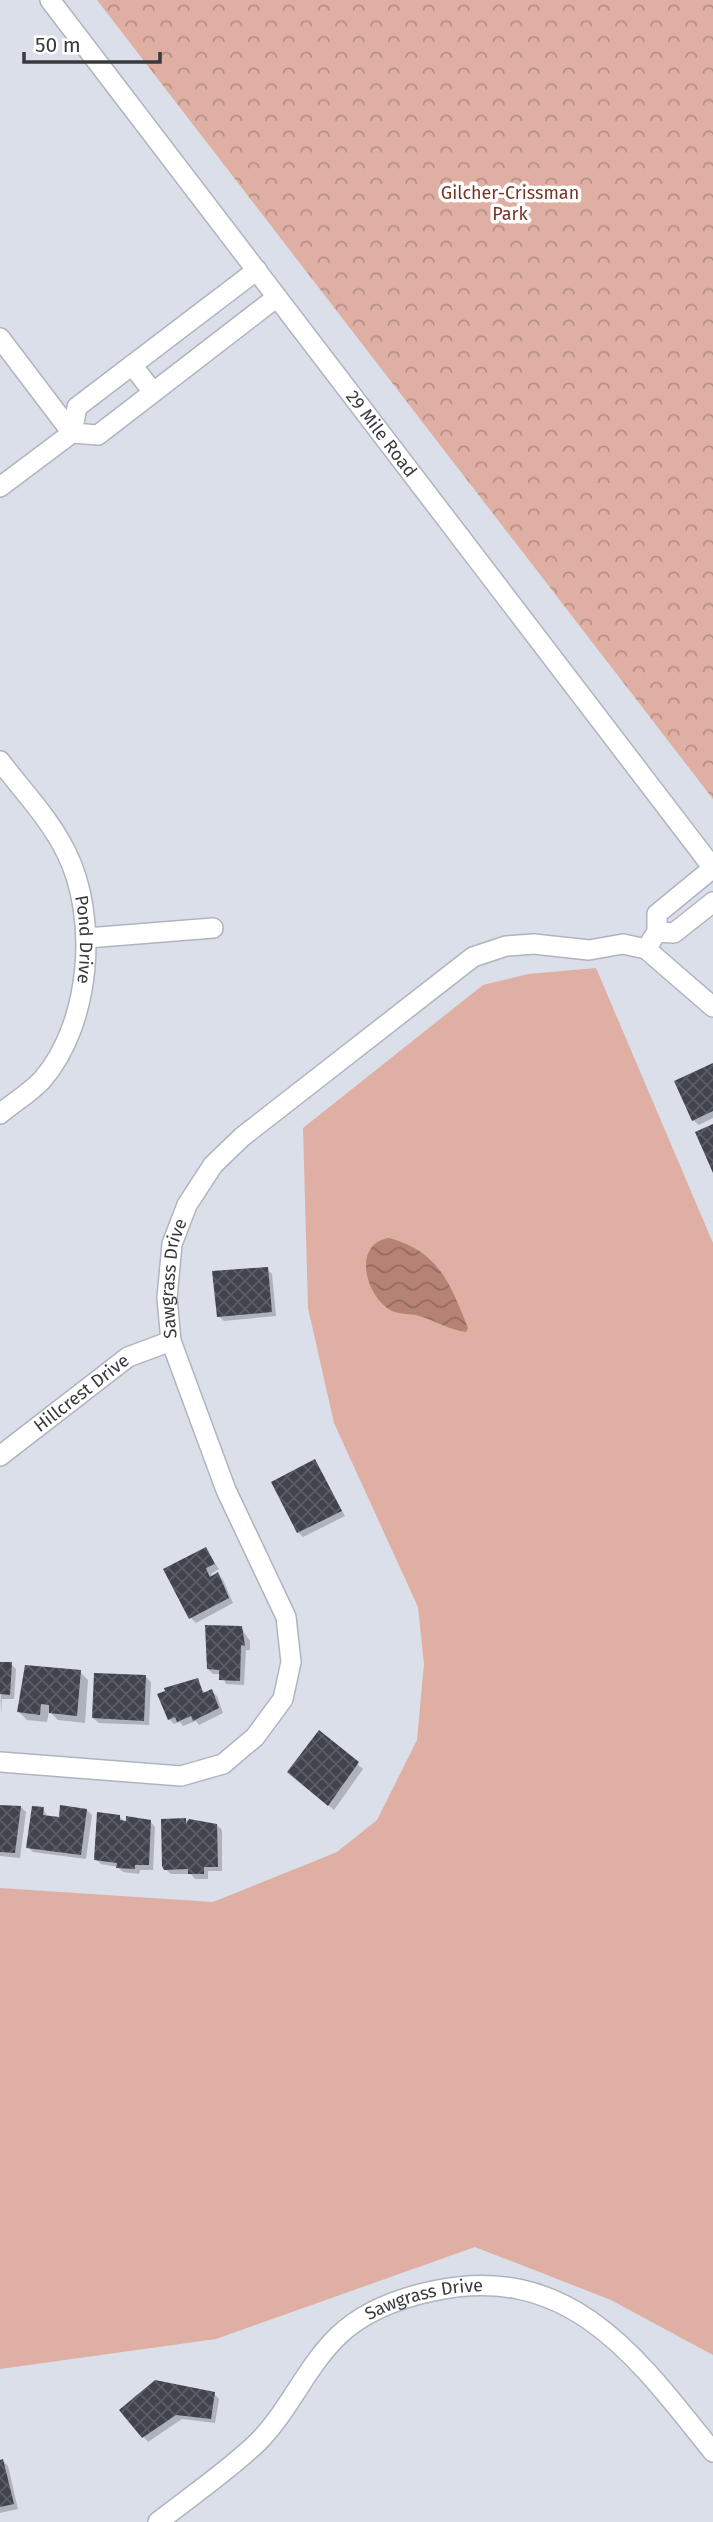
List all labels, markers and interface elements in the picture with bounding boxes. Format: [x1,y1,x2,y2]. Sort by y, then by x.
scale bar [24,21,161,65]
text: 50 m [35,32,81,58]
park label: Gilcher-Crissman Park [441,182,579,225]
street label: 29 Mile Road [341,386,422,482]
street label: Pond Drive [70,893,97,985]
street label: Sawgrass Drive [156,1215,192,1339]
street label: Hillcrest Drive [29,1349,134,1437]
street label: Sawgrass Drive [361,2274,483,2325]

